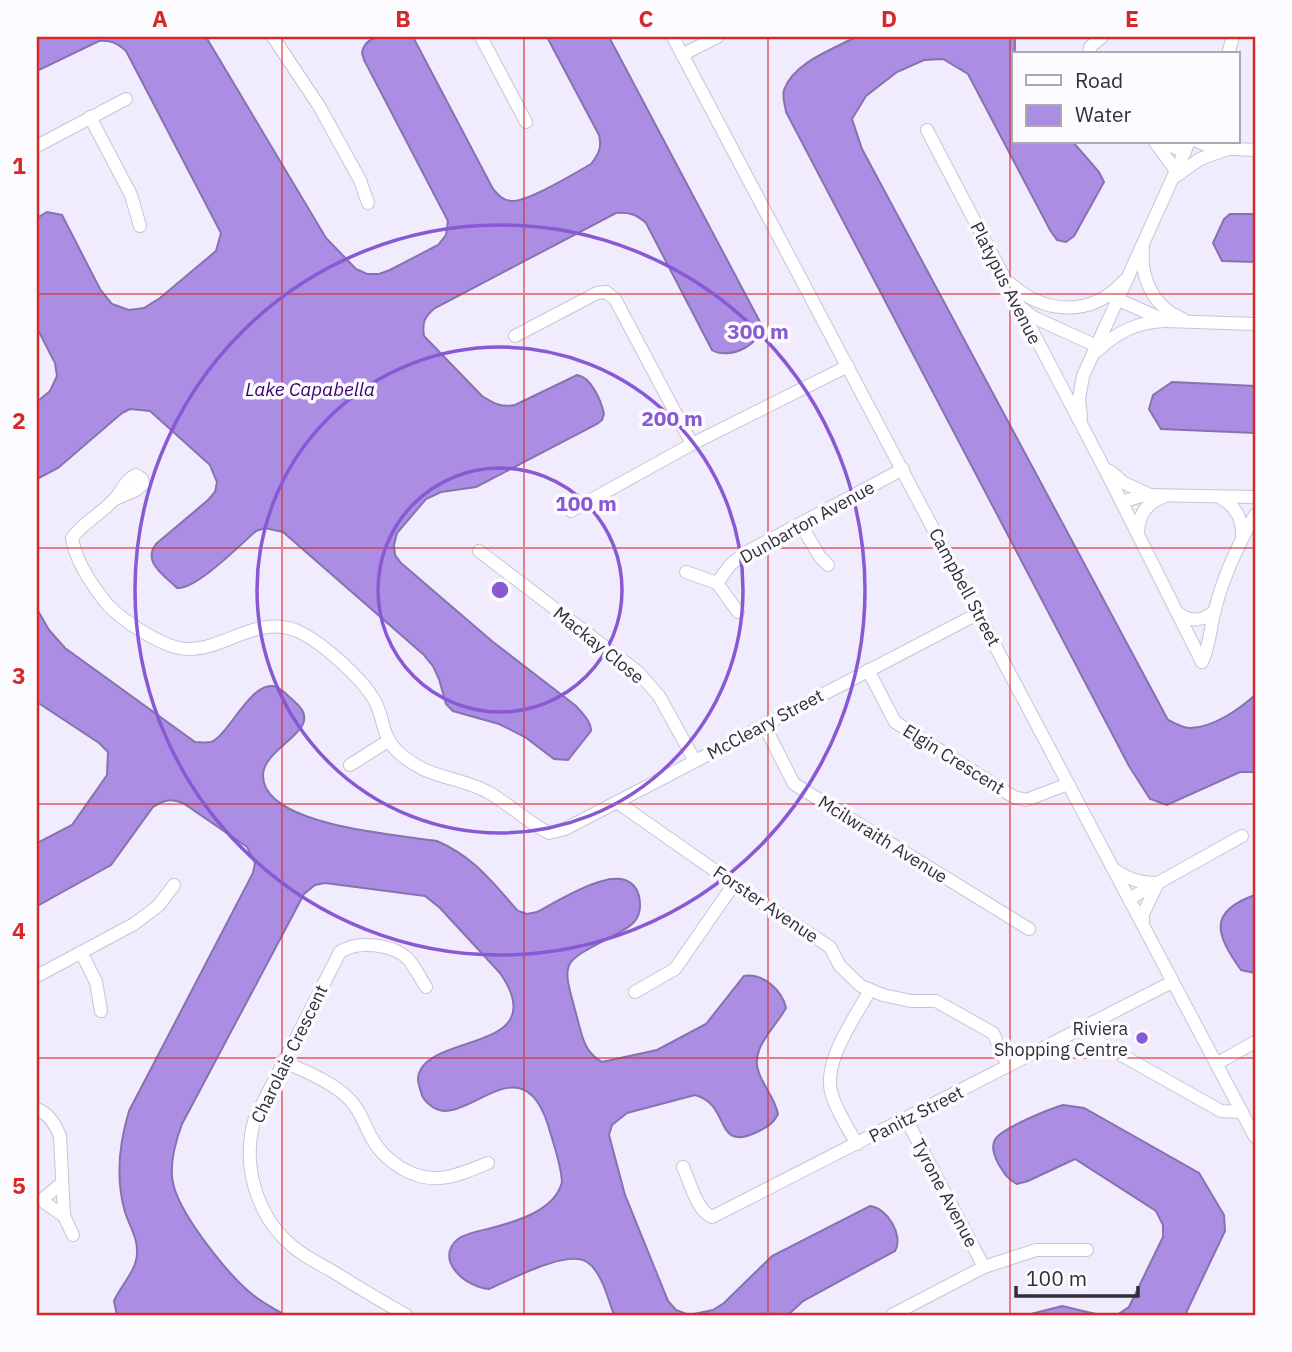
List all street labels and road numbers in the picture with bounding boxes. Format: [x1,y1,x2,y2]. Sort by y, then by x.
street label: Platypus Avenue [965,218,1047,348]
street label: Dunbarton Avenue [736,475,878,568]
street label: Campbell Street [924,524,1006,650]
street label: Mackay Close [549,601,649,689]
street label: McCleary Street [703,684,827,764]
street label: Elgin Crescent [899,719,1009,799]
street label: Mcilwraith Avenue [814,790,952,888]
street label: Forster Avenue [709,860,823,948]
street label: Charolais Crescent [245,981,333,1127]
street label: Panitz Street [865,1080,967,1148]
street label: Tyrone Avenue [907,1135,983,1251]

